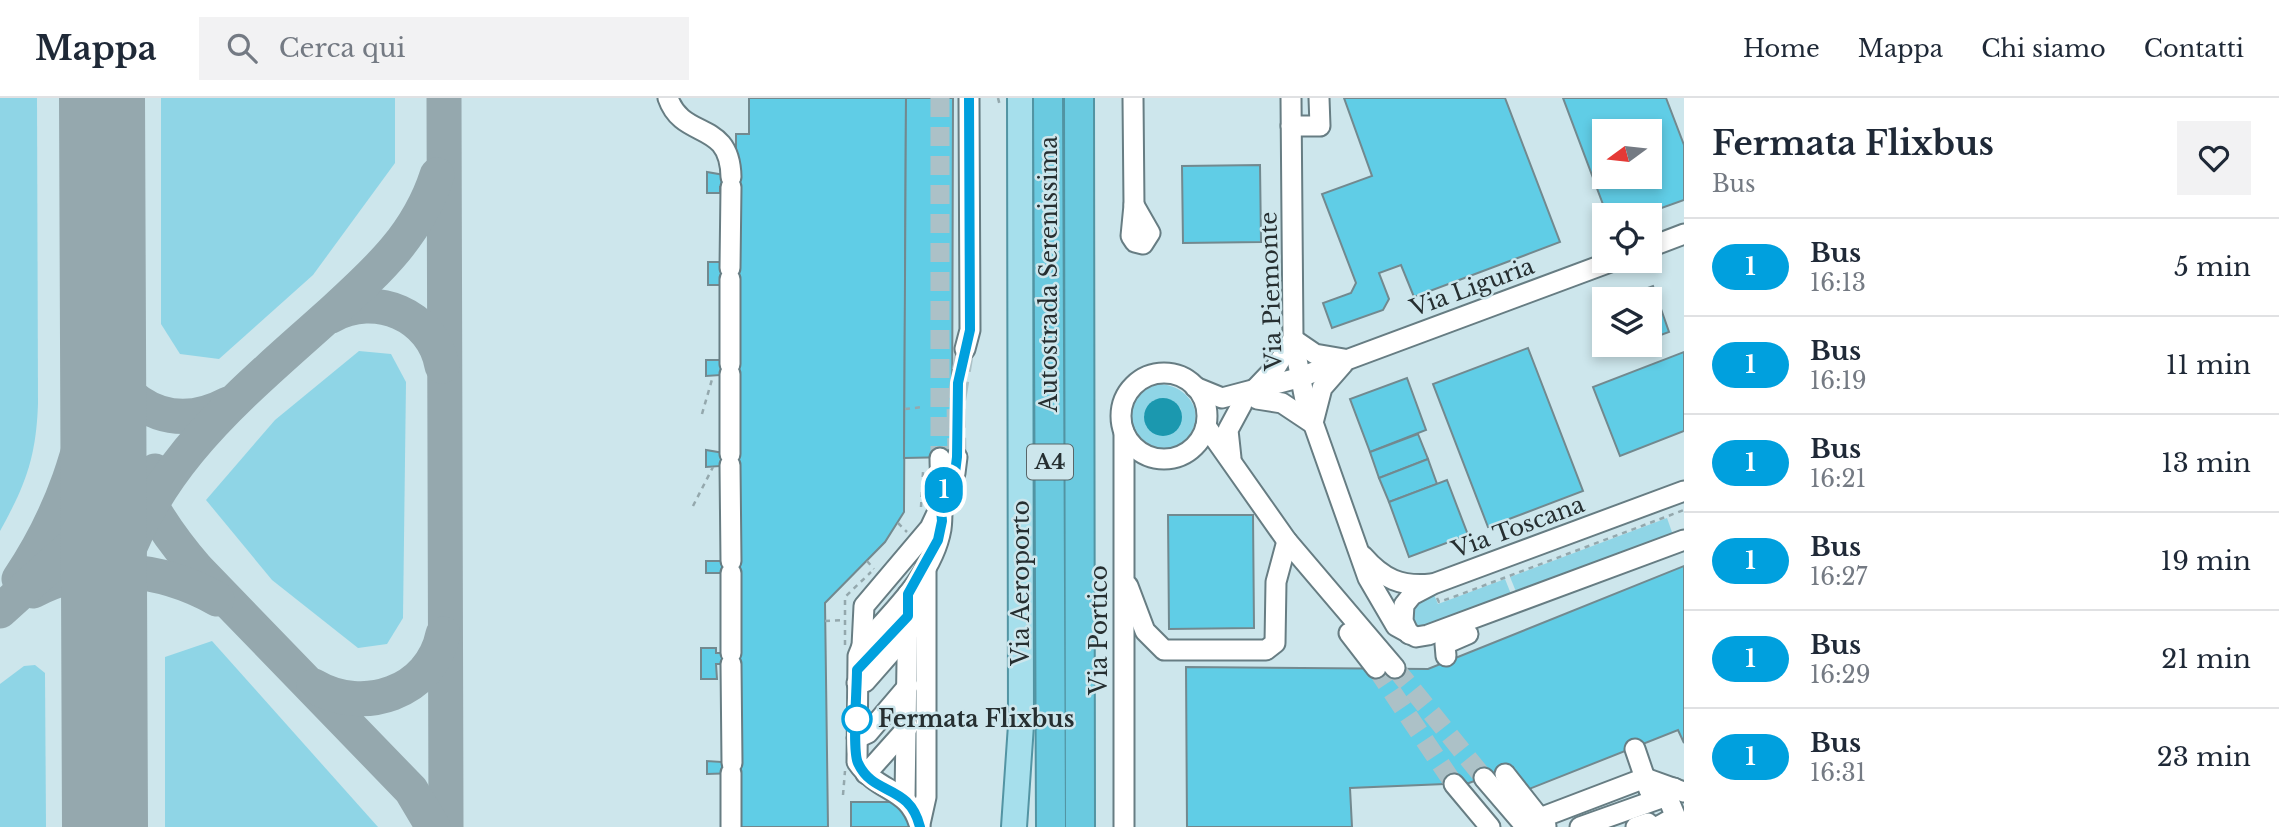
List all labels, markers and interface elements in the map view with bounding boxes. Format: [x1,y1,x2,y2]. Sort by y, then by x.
search box [199,17,689,80]
text: Mappa [35,28,157,69]
icon: search [223,29,261,67]
text: Cerca qui [279,32,405,64]
text: Home [1743,34,1820,63]
text: Mappa [1858,34,1943,63]
text: Chi siamo [1981,34,2106,63]
text: Contatti [2144,34,2244,63]
north arrow [1592,119,1662,189]
map controls [1592,119,1662,357]
button: heart [2177,121,2251,195]
text: Fermata Flixbus [1712,123,1994,164]
street label: Autostrada Serenissima [1035,136,1063,413]
text: Bus [1712,170,1755,198]
button: locate [1592,203,1662,273]
street label: Via Piemonte [1254,211,1288,372]
text: Bus [1810,237,1861,269]
text: 5 min [2174,251,2251,283]
street label: Via Liguria [1405,252,1538,323]
text: 1 [1745,252,1756,281]
text: 16:13 [1810,269,1866,297]
button: layers [1592,287,1662,357]
text: Bus [1810,335,1861,367]
text: 11 min [2166,349,2251,381]
text: 1 [1745,350,1756,379]
text: 16:19 [1810,367,1867,395]
text: Bus [1810,433,1861,465]
road number: A4 [1027,444,1073,480]
text: 13 min [2161,447,2251,479]
text: 1 [1745,448,1756,477]
text: 16:21 [1810,465,1866,493]
line badge: 1 [921,467,967,513]
text: 1 [939,475,949,504]
street label: Via Toscana [1447,490,1588,564]
street label: Via Aeroporto [1007,500,1035,667]
text: Bus [1810,531,1861,563]
text: 19 min [2161,545,2251,577]
text: 1 [1745,546,1756,575]
text: 16:27 [1810,563,1867,591]
street label: Via Portico [1085,565,1113,696]
text: Bus [1810,629,1861,661]
text: 21 min [2161,643,2251,675]
text: 1 [1745,644,1756,673]
text: 16:29 [1810,661,1871,689]
marker: Fermata Flixbus [842,704,872,734]
place label: Fermata Flixbus [878,705,1074,733]
text: Bus [1810,727,1861,759]
text: 23 min [2157,741,2251,773]
text: 1 [1745,742,1756,771]
text: 16:31 [1810,759,1866,787]

